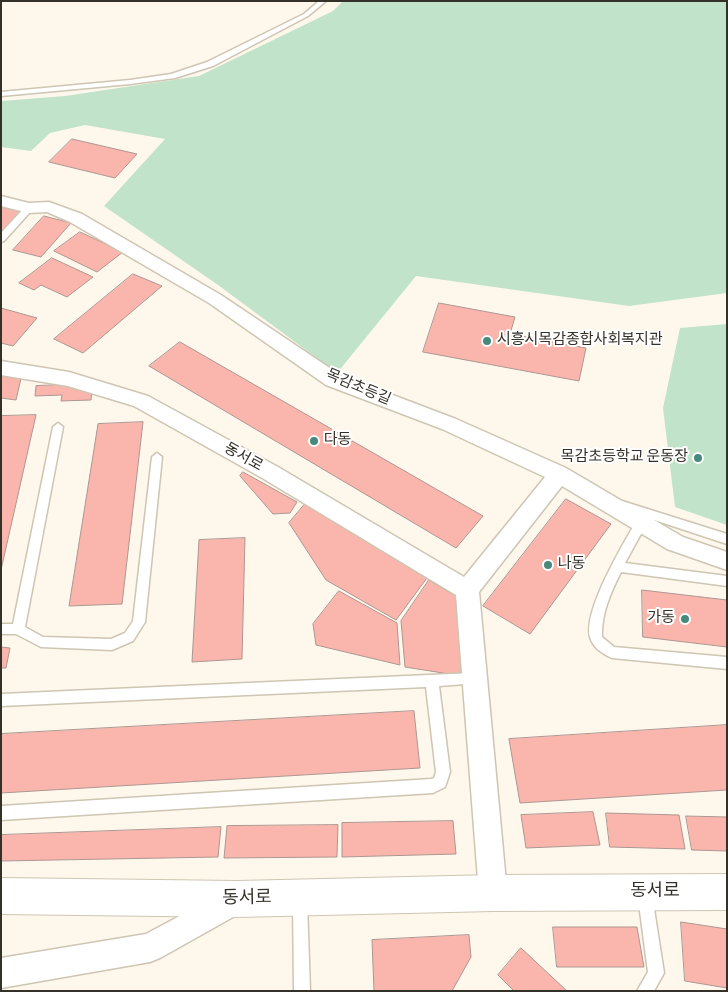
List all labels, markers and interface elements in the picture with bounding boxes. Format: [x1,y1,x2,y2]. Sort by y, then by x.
place label: 시흥시목감종합사회복지관 [497,332,663,350]
marker: 시흥시목감종합사회복지관 [481,335,493,347]
street label: 목감초등길 [323,366,393,410]
place label: 다동 [324,432,352,450]
marker: 다동 [308,435,320,447]
street label: 동서로 [221,440,265,476]
place label: 목감초등학교 운동장 [561,449,688,467]
marker: 목감초등학교 운동장 [692,452,704,464]
place label: 나동 [558,556,586,574]
marker: 나동 [542,559,554,571]
place label: 가동 [647,610,675,628]
marker: 가동 [679,613,691,625]
street label: 동서로 [630,881,680,903]
street label: 동서로 [222,888,272,910]

